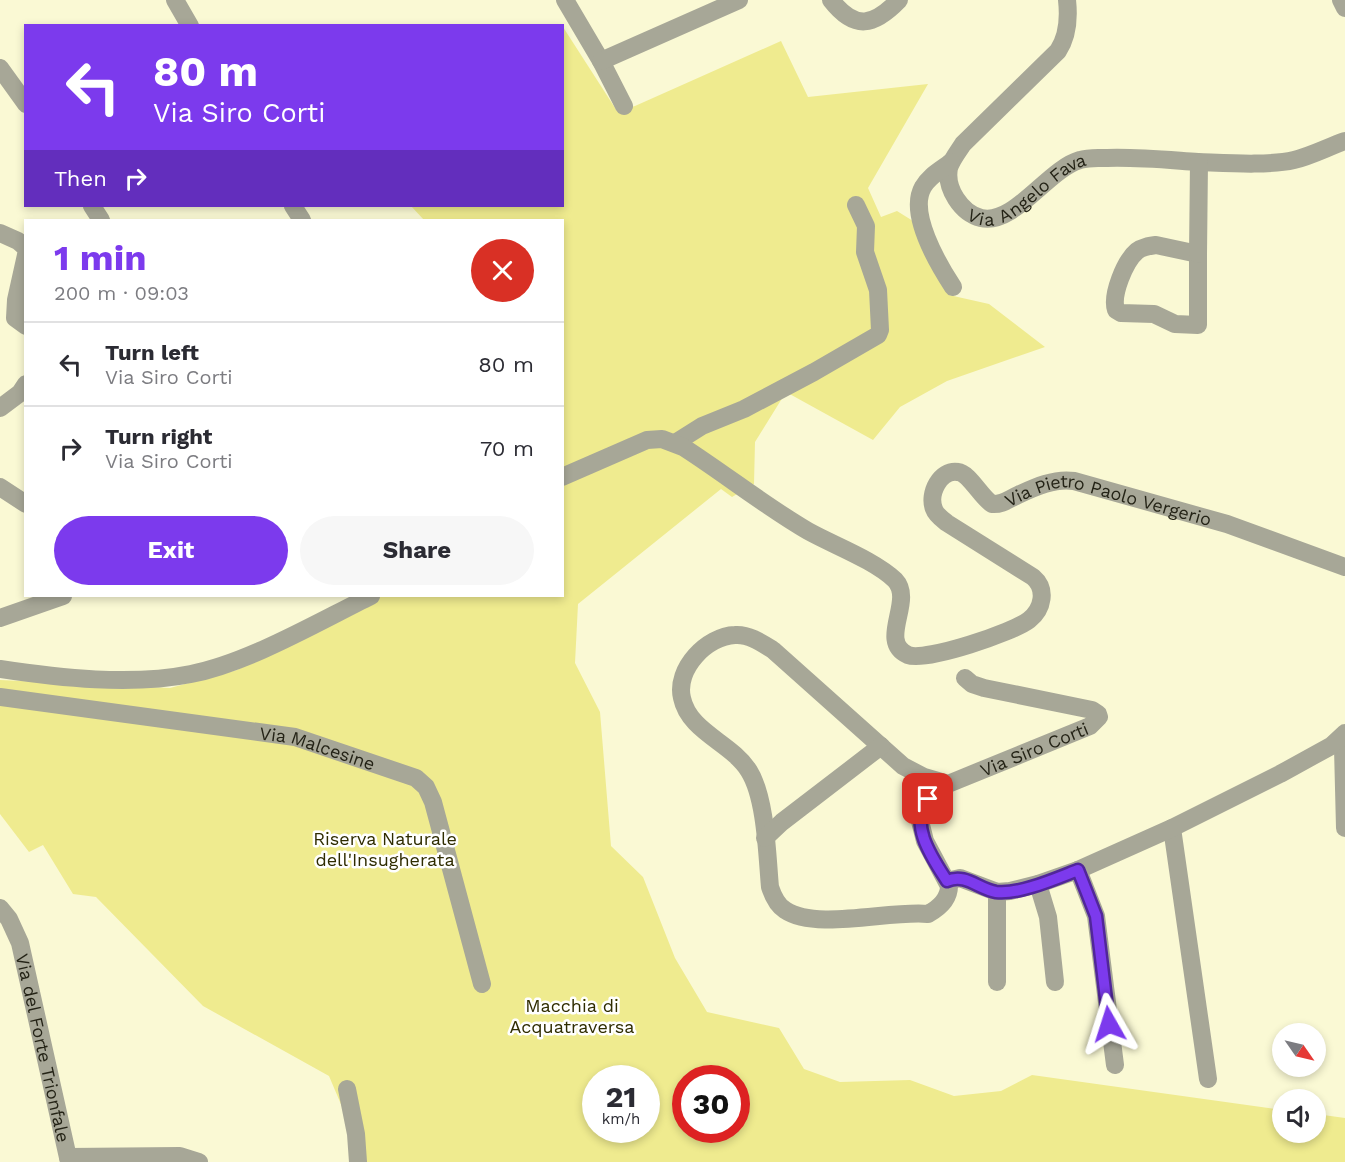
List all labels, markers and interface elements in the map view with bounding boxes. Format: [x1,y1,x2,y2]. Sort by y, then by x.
text: 80 m [153,47,258,96]
icon: left [54,48,132,126]
text: Via Siro Corti [153,97,325,129]
street label: Via Angelo Fava [964,148,1088,229]
icon: right [119,162,152,195]
text: Then [54,166,107,191]
text: 1 min [54,237,146,279]
button: close [471,239,534,302]
text: 200 m · 09:03 [54,281,189,305]
text: Turn left [105,340,199,365]
icon: left [54,348,87,381]
text: 80 m [478,352,534,377]
text: Via Siro Corti [105,365,233,389]
text: Turn right [105,424,212,449]
icon: right [54,432,87,465]
text: 70 m [480,436,534,461]
text: Via Siro Corti [105,449,233,473]
street label: Via Pietro Paolo Vergerio [1001,470,1214,530]
button: Exit [54,516,288,585]
button: Share [300,516,534,585]
street label: Via Siro Corti [977,717,1091,780]
street label: Via Malcesine [258,722,378,774]
pin [902,773,953,824]
icon: arrive [911,782,944,815]
park label: Riserva Naturale dell'Insugherata [313,828,457,870]
street label: Via del Forte Trionfale [12,952,75,1144]
position arrow [1077,992,1141,1056]
park label: Macchia di Acquatraversa [510,995,634,1037]
north arrow [1272,1023,1326,1077]
map controls [1272,1023,1326,1143]
speed limit sign: 30 [672,1065,750,1143]
text: 21 [606,1079,636,1114]
button: sound [1272,1089,1326,1143]
text: km/h [602,1110,640,1128]

